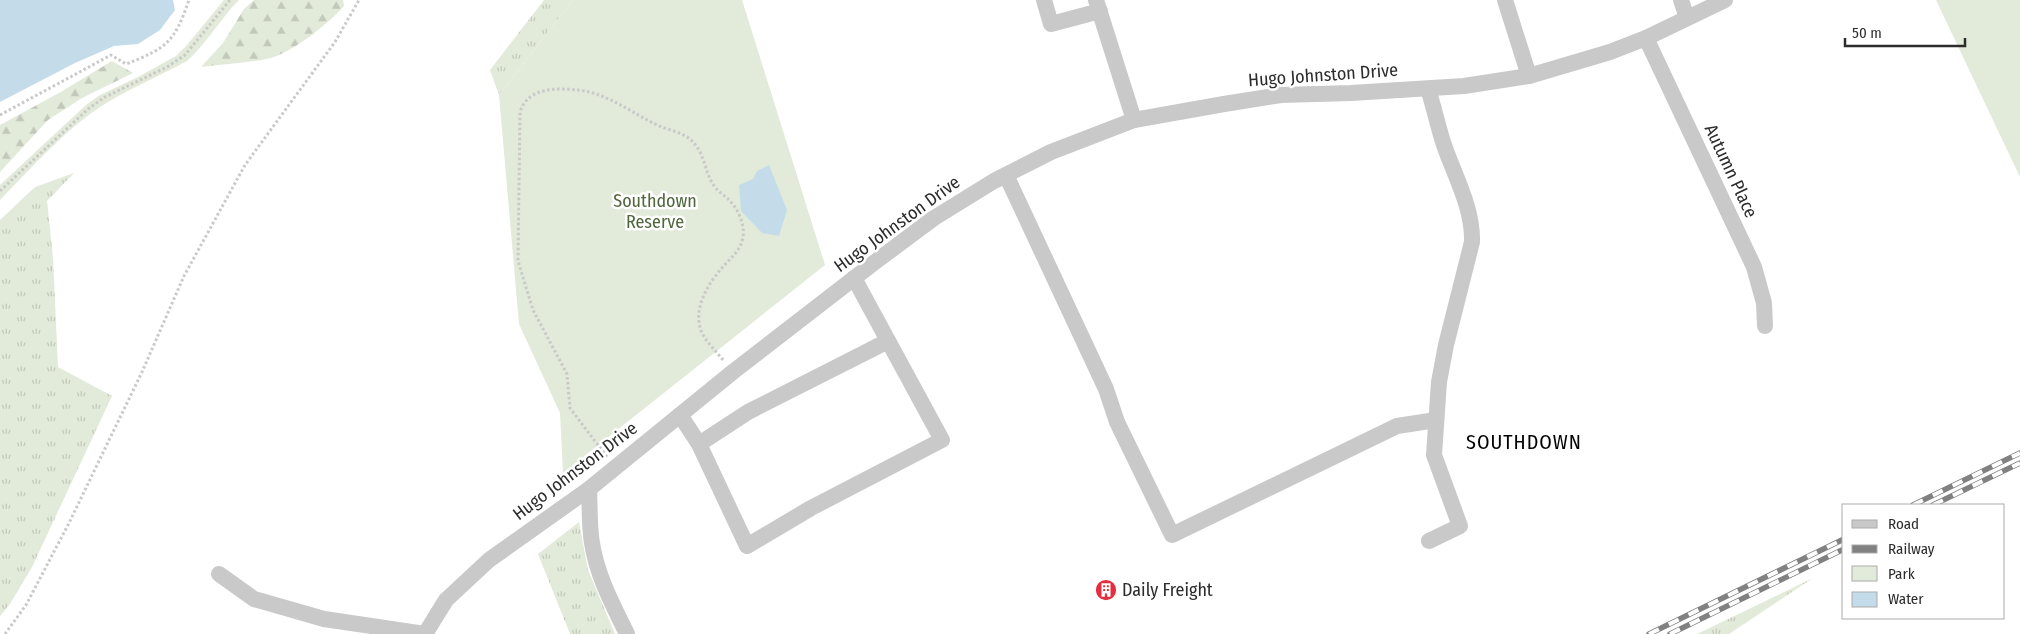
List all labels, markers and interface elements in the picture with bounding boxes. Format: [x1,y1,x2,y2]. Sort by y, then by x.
scale bar [1845,15,1965,47]
text: 50 m [1852,24,1882,42]
street label: Hugo Johnston Drive [1247,59,1399,91]
street label: Autumn Place [1700,121,1762,221]
street label: Hugo Johnston Drive [830,171,964,277]
park label: Southdown Reserve [613,190,697,233]
street label: Hugo Johnston Drive [508,417,642,525]
district label: SOUTHDOWN [1466,430,1582,454]
legend [1842,504,2005,619]
text: Road [1888,515,1919,533]
text: Railway [1888,540,1935,558]
text: Park [1888,565,1915,583]
building icon: Daily Freight [1094,578,1118,602]
place label: Daily Freight [1122,579,1213,601]
text: Water [1888,590,1924,608]

